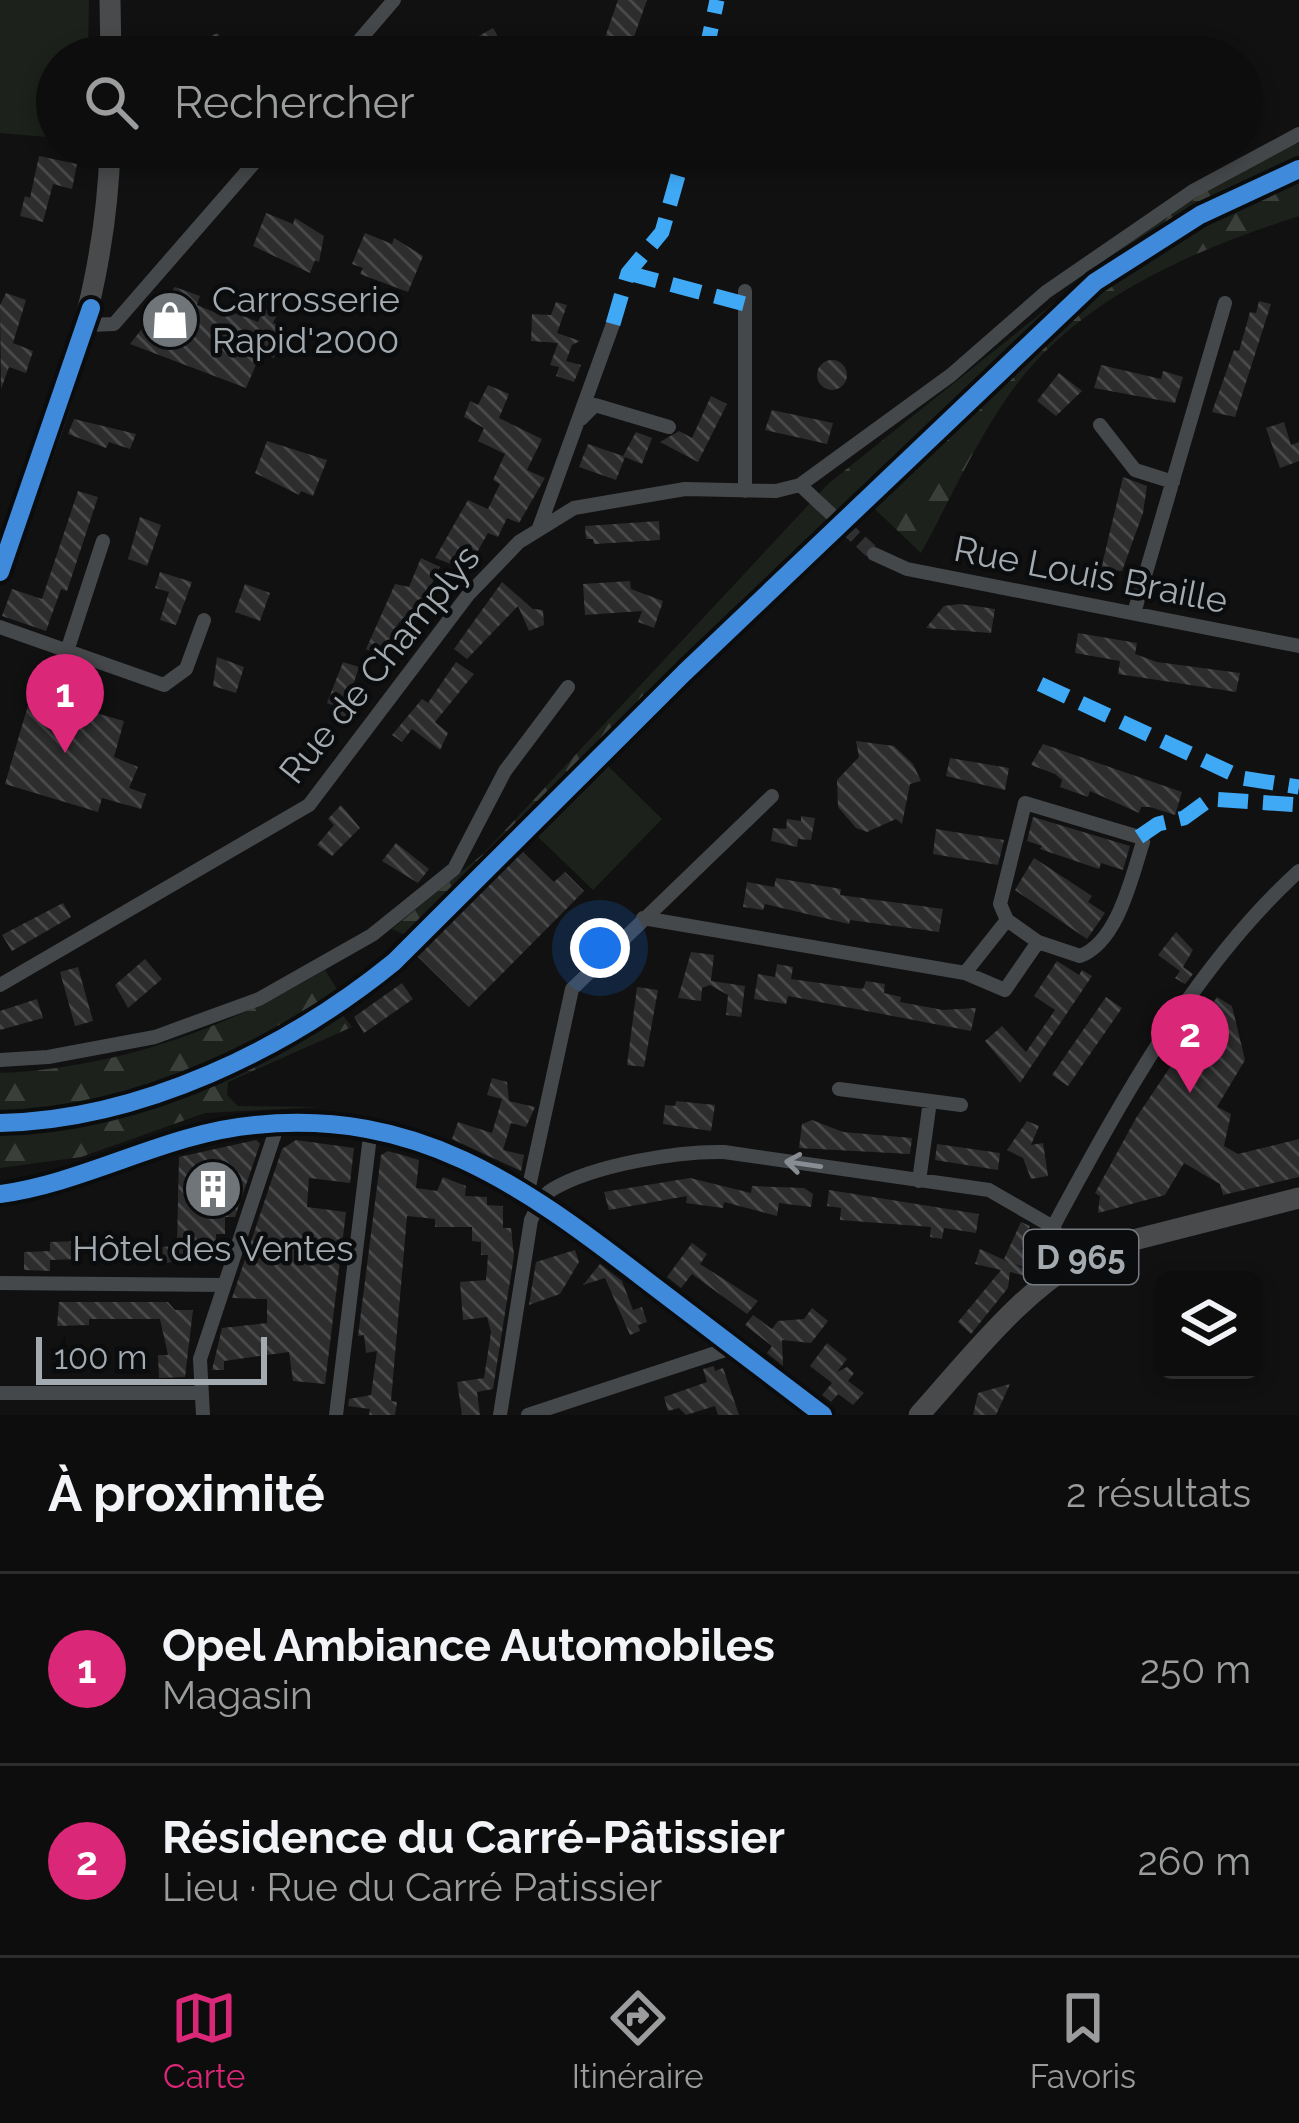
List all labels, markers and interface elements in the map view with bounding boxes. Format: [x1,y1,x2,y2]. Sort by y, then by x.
search box [36,36,1263,168]
icon: search [78,69,144,135]
text: Rechercher [174,76,415,129]
place label: Carrosserie Rapid'2000 [212,278,400,361]
shop icon: Carrosserie Rapid'2000 [139,289,201,351]
street label: Rue Louis Braille [951,527,1231,621]
street label: Rue de Champlys [270,537,488,791]
pin: 1 [26,654,104,753]
your location [570,918,630,978]
pin: 2 [1151,994,1229,1093]
one-way arrow [785,1152,824,1175]
building icon: Hôtel des Ventes [182,1158,244,1220]
place label: Hôtel des Ventes [72,1227,354,1269]
road number: D 965 [1024,1230,1138,1284]
map controls [1155,1271,1263,1379]
button: layers [1155,1271,1263,1379]
scale bar [36,1331,267,1384]
text: 100 m [54,1338,147,1377]
text: À proximité [48,1463,325,1523]
text: 2 résultats [1066,1470,1251,1516]
text: Opel Ambiance Automobiles [162,1619,775,1672]
text: 1 [77,1646,97,1692]
text: 250 m [1140,1646,1251,1692]
text: Magasin [162,1672,313,1718]
text: Résidence du Carré-Pâtissier [162,1811,785,1864]
text: 2 [76,1838,98,1884]
text: 260 m [1138,1838,1251,1884]
text: Lieu · Rue du Carré Patissier [162,1864,662,1910]
tab: Carte [163,1985,245,2096]
tab: Itinéraire [572,1985,704,2096]
tab: Favoris [1030,1985,1136,2096]

